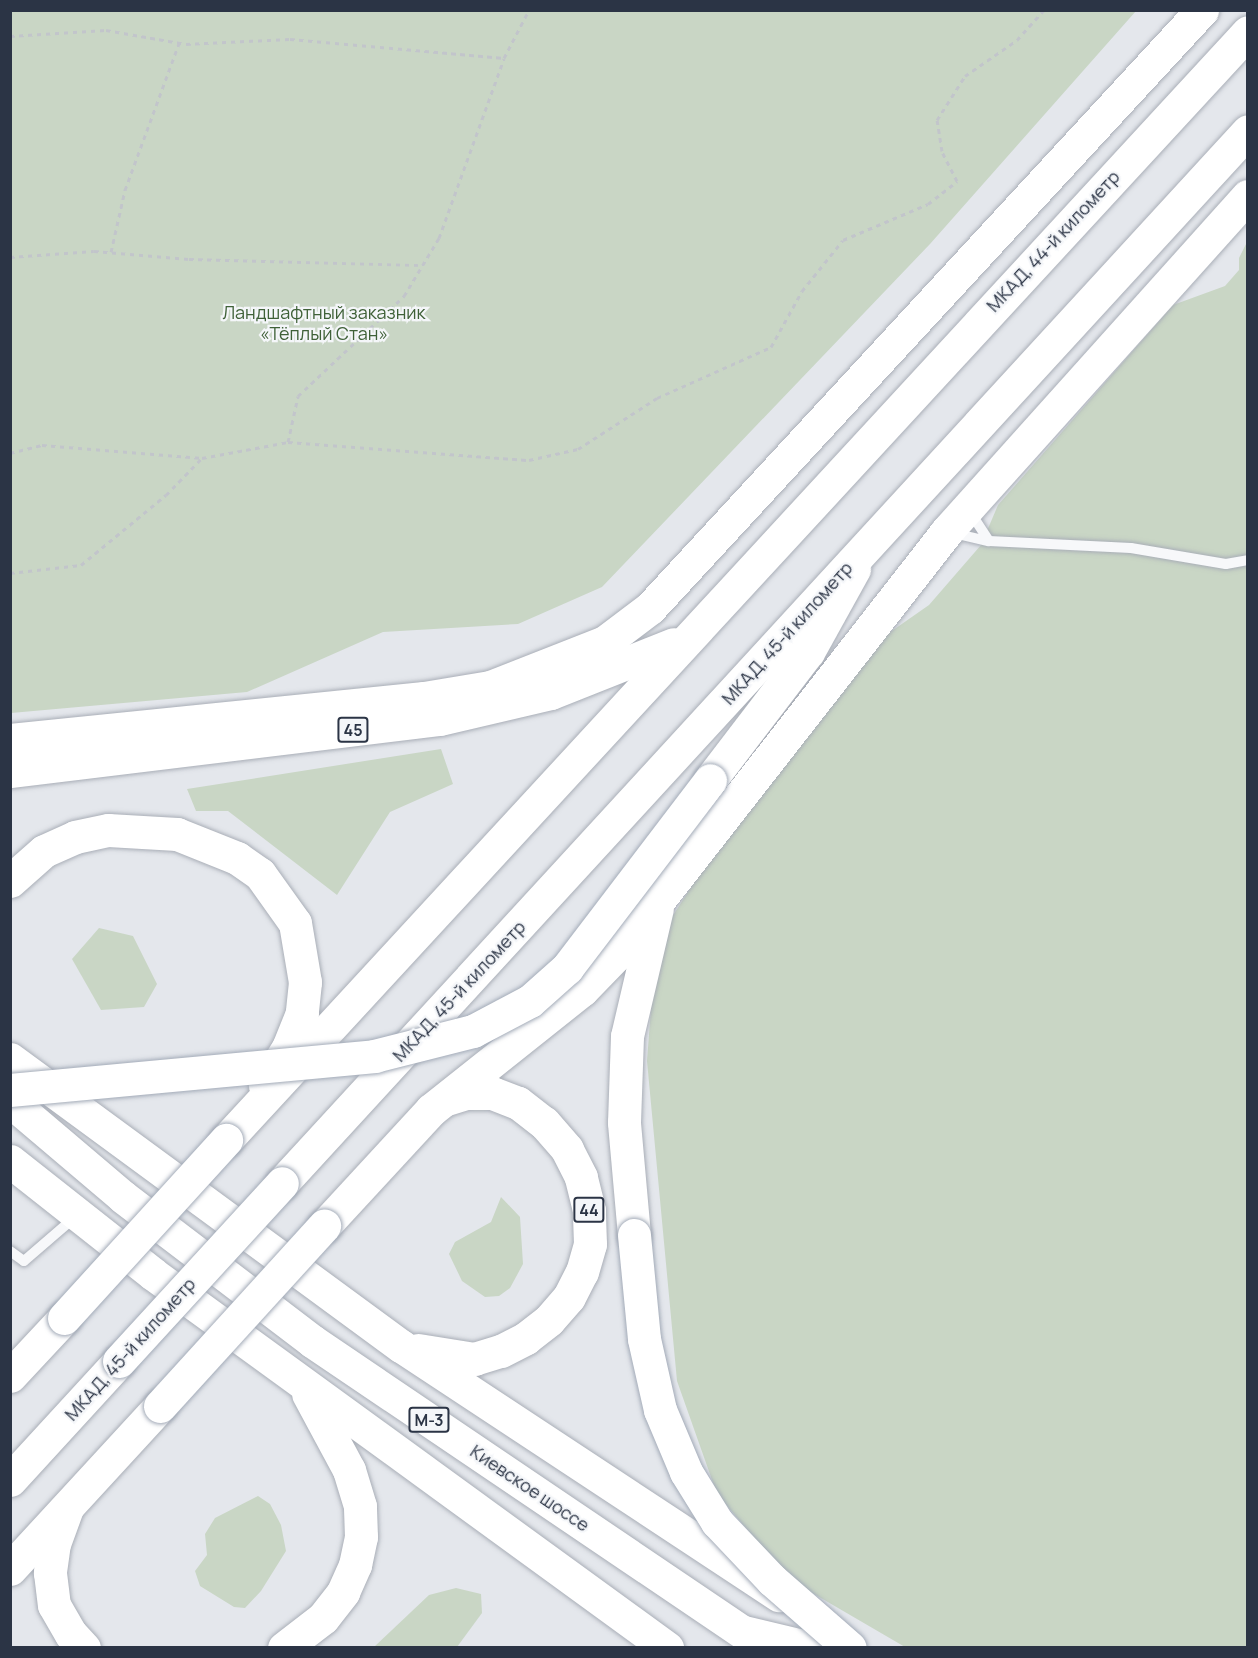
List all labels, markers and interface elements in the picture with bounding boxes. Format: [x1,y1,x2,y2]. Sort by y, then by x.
street label: МКАД, 44-й километр [982,166,1124,316]
park label: Ландшафтный заказник «Тёплый Стан» [223,302,425,344]
street label: МКАД, 45-й километр [717,557,857,709]
road number: 45 [336,717,370,743]
street label: МКАД, 45-й километр [388,916,530,1066]
road number: 44 [572,1197,606,1223]
street label: МКАД, 45-й километр [60,1273,200,1425]
road number: М-3 [408,1407,450,1433]
street label: Киевское шоссе [466,1440,594,1536]

